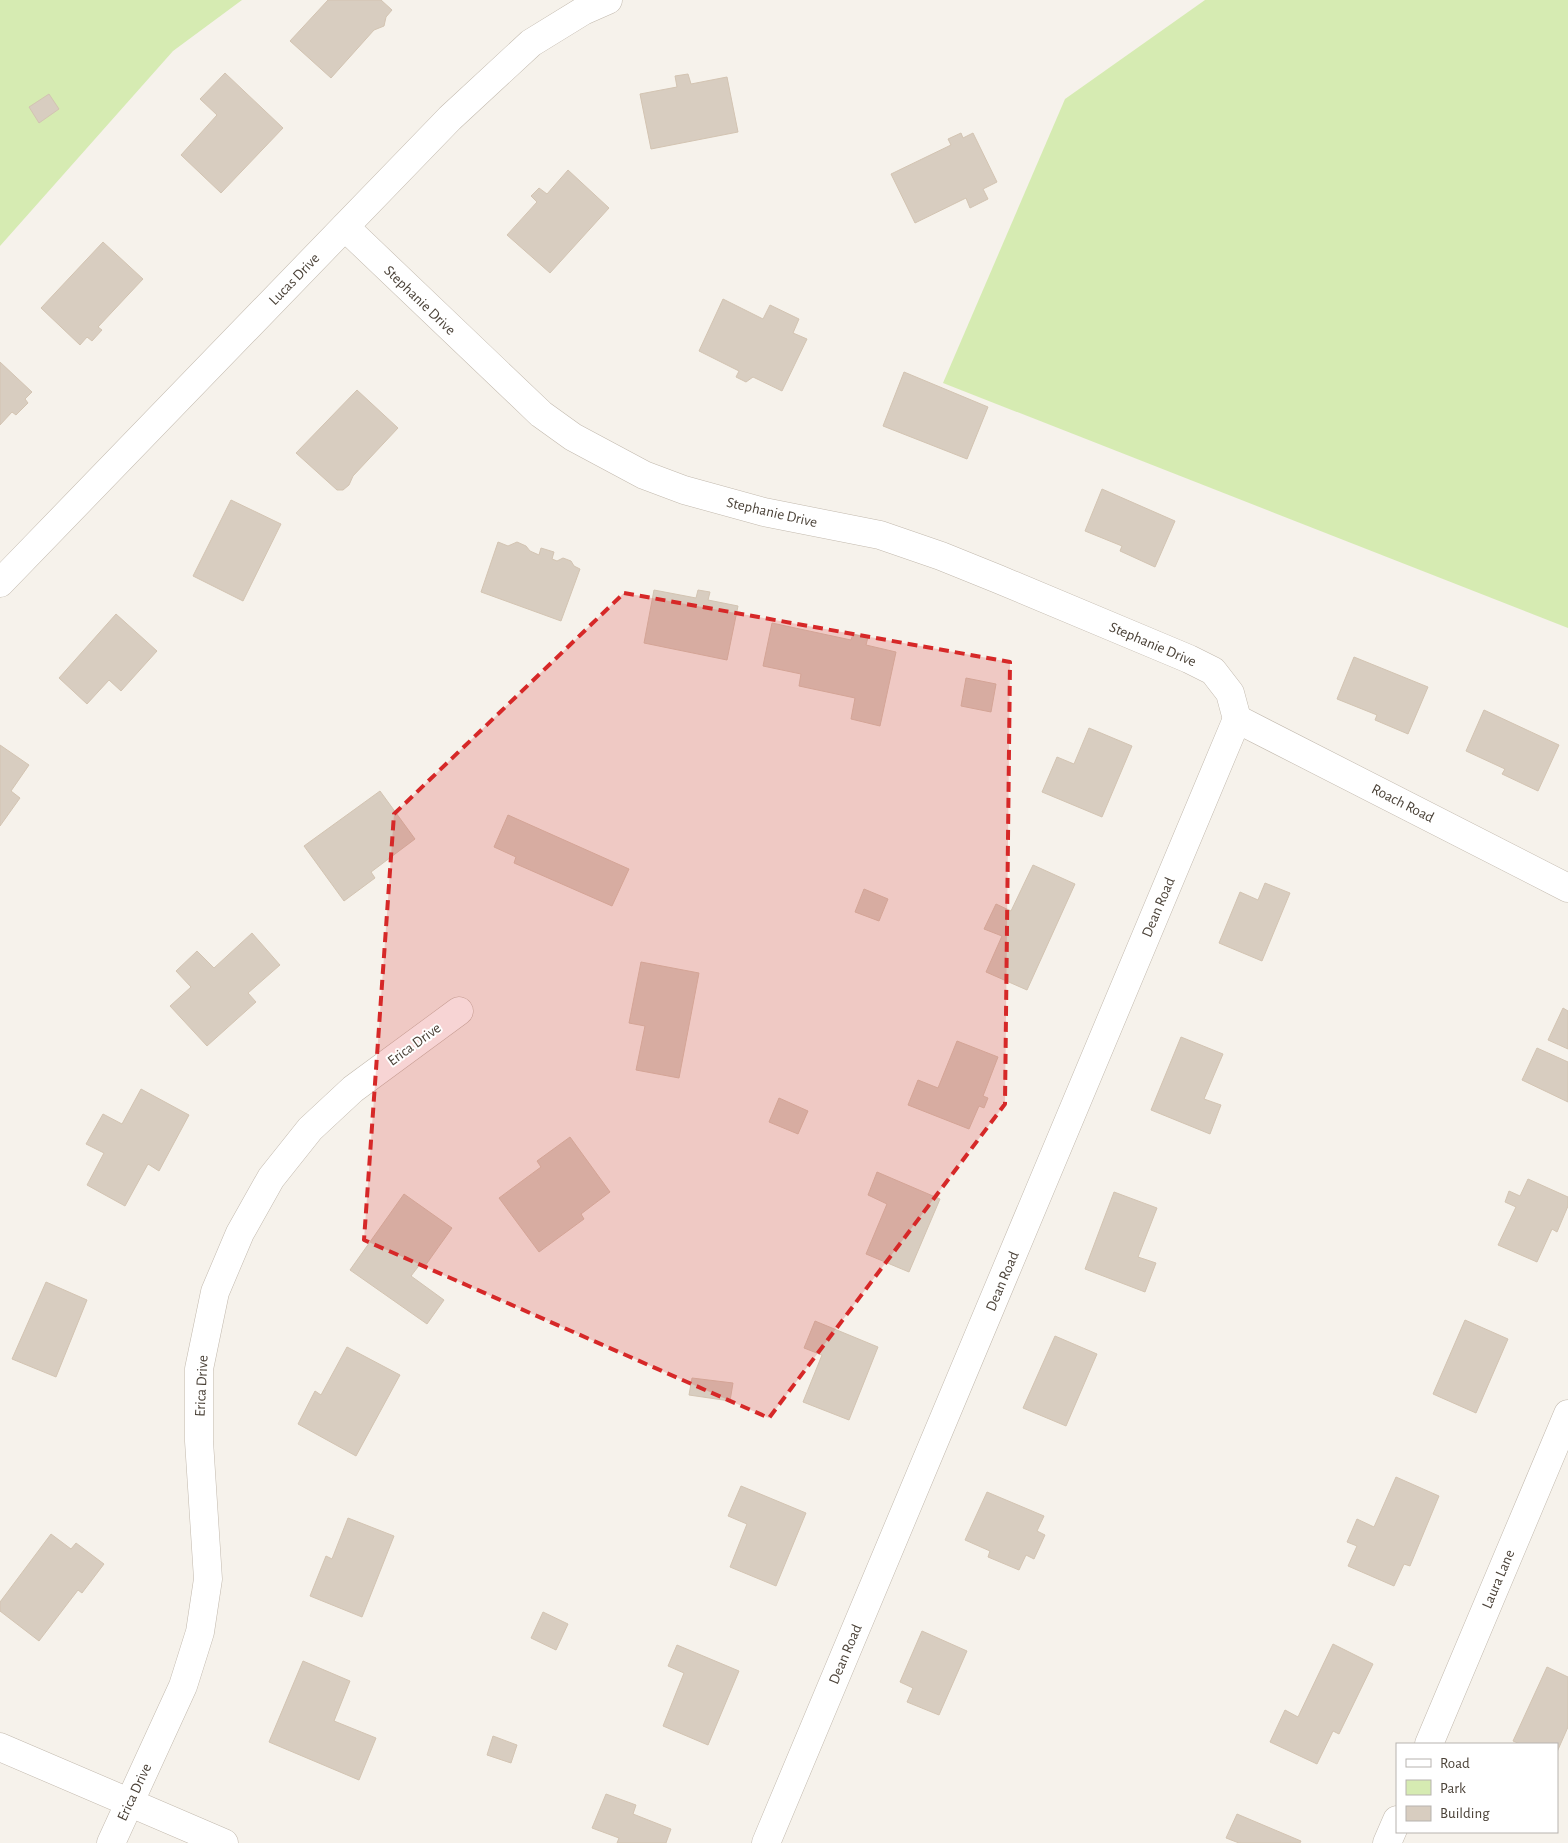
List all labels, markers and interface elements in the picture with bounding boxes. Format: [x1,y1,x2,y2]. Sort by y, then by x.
street label: Lucas Drive [266,250,323,308]
street label: Stephanie Drive [381,263,458,338]
street label: Stephanie Drive [725,495,819,530]
street label: Stephanie Drive [1107,619,1198,670]
street label: Roach Road [1369,781,1437,826]
street label: Dean Road [1139,875,1178,939]
street label: Erica Drive [385,1020,444,1069]
street label: Dean Road [983,1249,1022,1313]
street label: Erica Drive [192,1355,211,1417]
street label: Laura Lane [1479,1547,1518,1611]
street label: Dean Road [826,1622,865,1686]
legend [1396,1743,1558,1833]
text: Road [1440,1756,1470,1771]
street label: Erica Drive [115,1761,154,1823]
text: Park [1440,1781,1466,1796]
text: Building [1440,1806,1490,1821]

